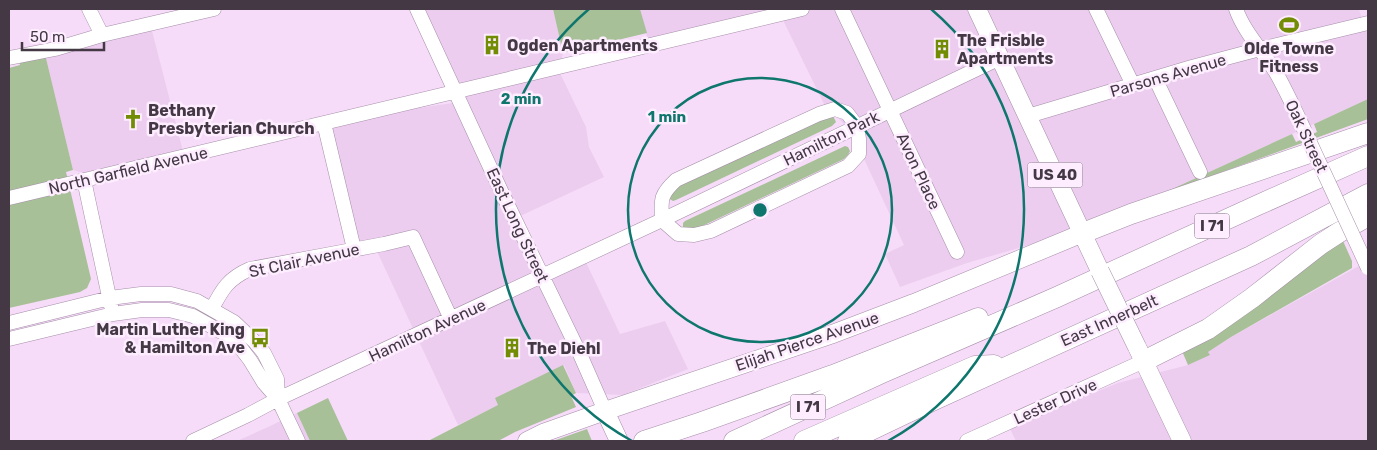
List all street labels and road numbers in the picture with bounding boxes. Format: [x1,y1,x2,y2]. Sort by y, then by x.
street label: Parsons Avenue [1108,50,1228,101]
street label: Oak Street [1281,97,1332,176]
street label: Hamilton Park [780,107,883,170]
street label: Avon Place [893,130,945,213]
street label: North Garfield Avenue [47,143,210,198]
road number: US 40 [1028,162,1082,188]
street label: East Long Street [483,165,552,286]
road number: I 71 [1194,214,1230,238]
street label: St Clair Avenue [247,239,361,281]
street label: East Innerbelt [1058,291,1161,350]
street label: Hamilton Avenue [366,295,489,366]
street label: Elijah Pierce Avenue [733,308,881,375]
street label: Lester Drive [1011,375,1100,428]
road number: I 71 [790,394,826,420]

